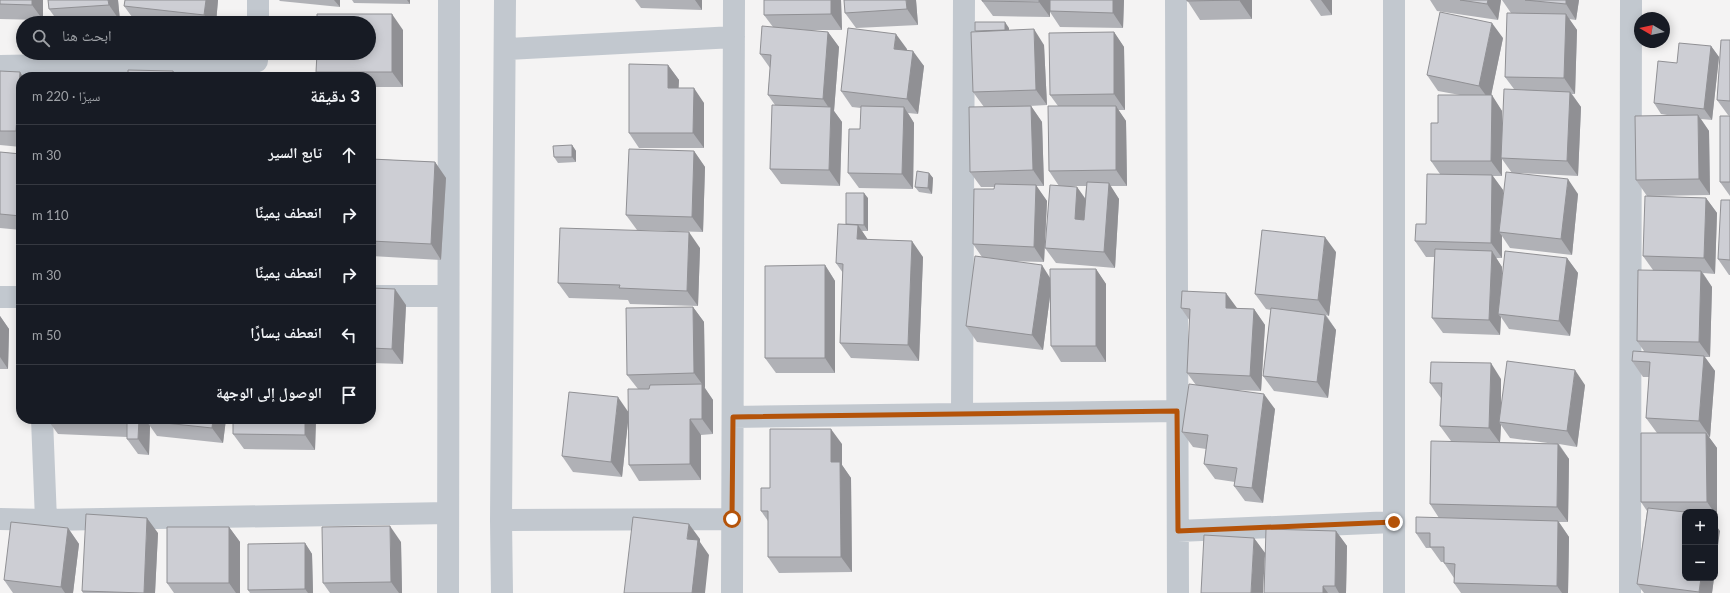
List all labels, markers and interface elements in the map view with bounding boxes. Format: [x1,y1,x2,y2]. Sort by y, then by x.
north arrow [1634,12,1670,48]
search box [16,16,376,60]
text: ابحث هنا [62,26,112,44]
icon: search [30,27,52,49]
text: 3 دقيقة [310,85,360,106]
text: سيرًا · 220 m [32,88,100,104]
text: تابع السير [268,143,322,161]
icon: ahead [338,144,360,166]
text: 30 m [32,147,61,163]
text: انعطف يمينًا [255,203,322,221]
icon: right [338,204,360,226]
text: 110 m [32,207,69,223]
text: انعطف يمينًا [255,263,322,281]
icon: right [338,264,360,286]
text: 30 m [32,267,61,283]
text: انعطف يسارًا [250,323,322,341]
icon: left [338,324,360,346]
text: 50 m [32,327,61,343]
text: الوصول إلى الوجهة [216,383,322,401]
icon: arrive [338,384,360,406]
map controls [1682,509,1718,581]
button: + [1682,509,1718,545]
route start [723,510,741,528]
route end [1385,513,1403,531]
button: − [1682,545,1718,581]

